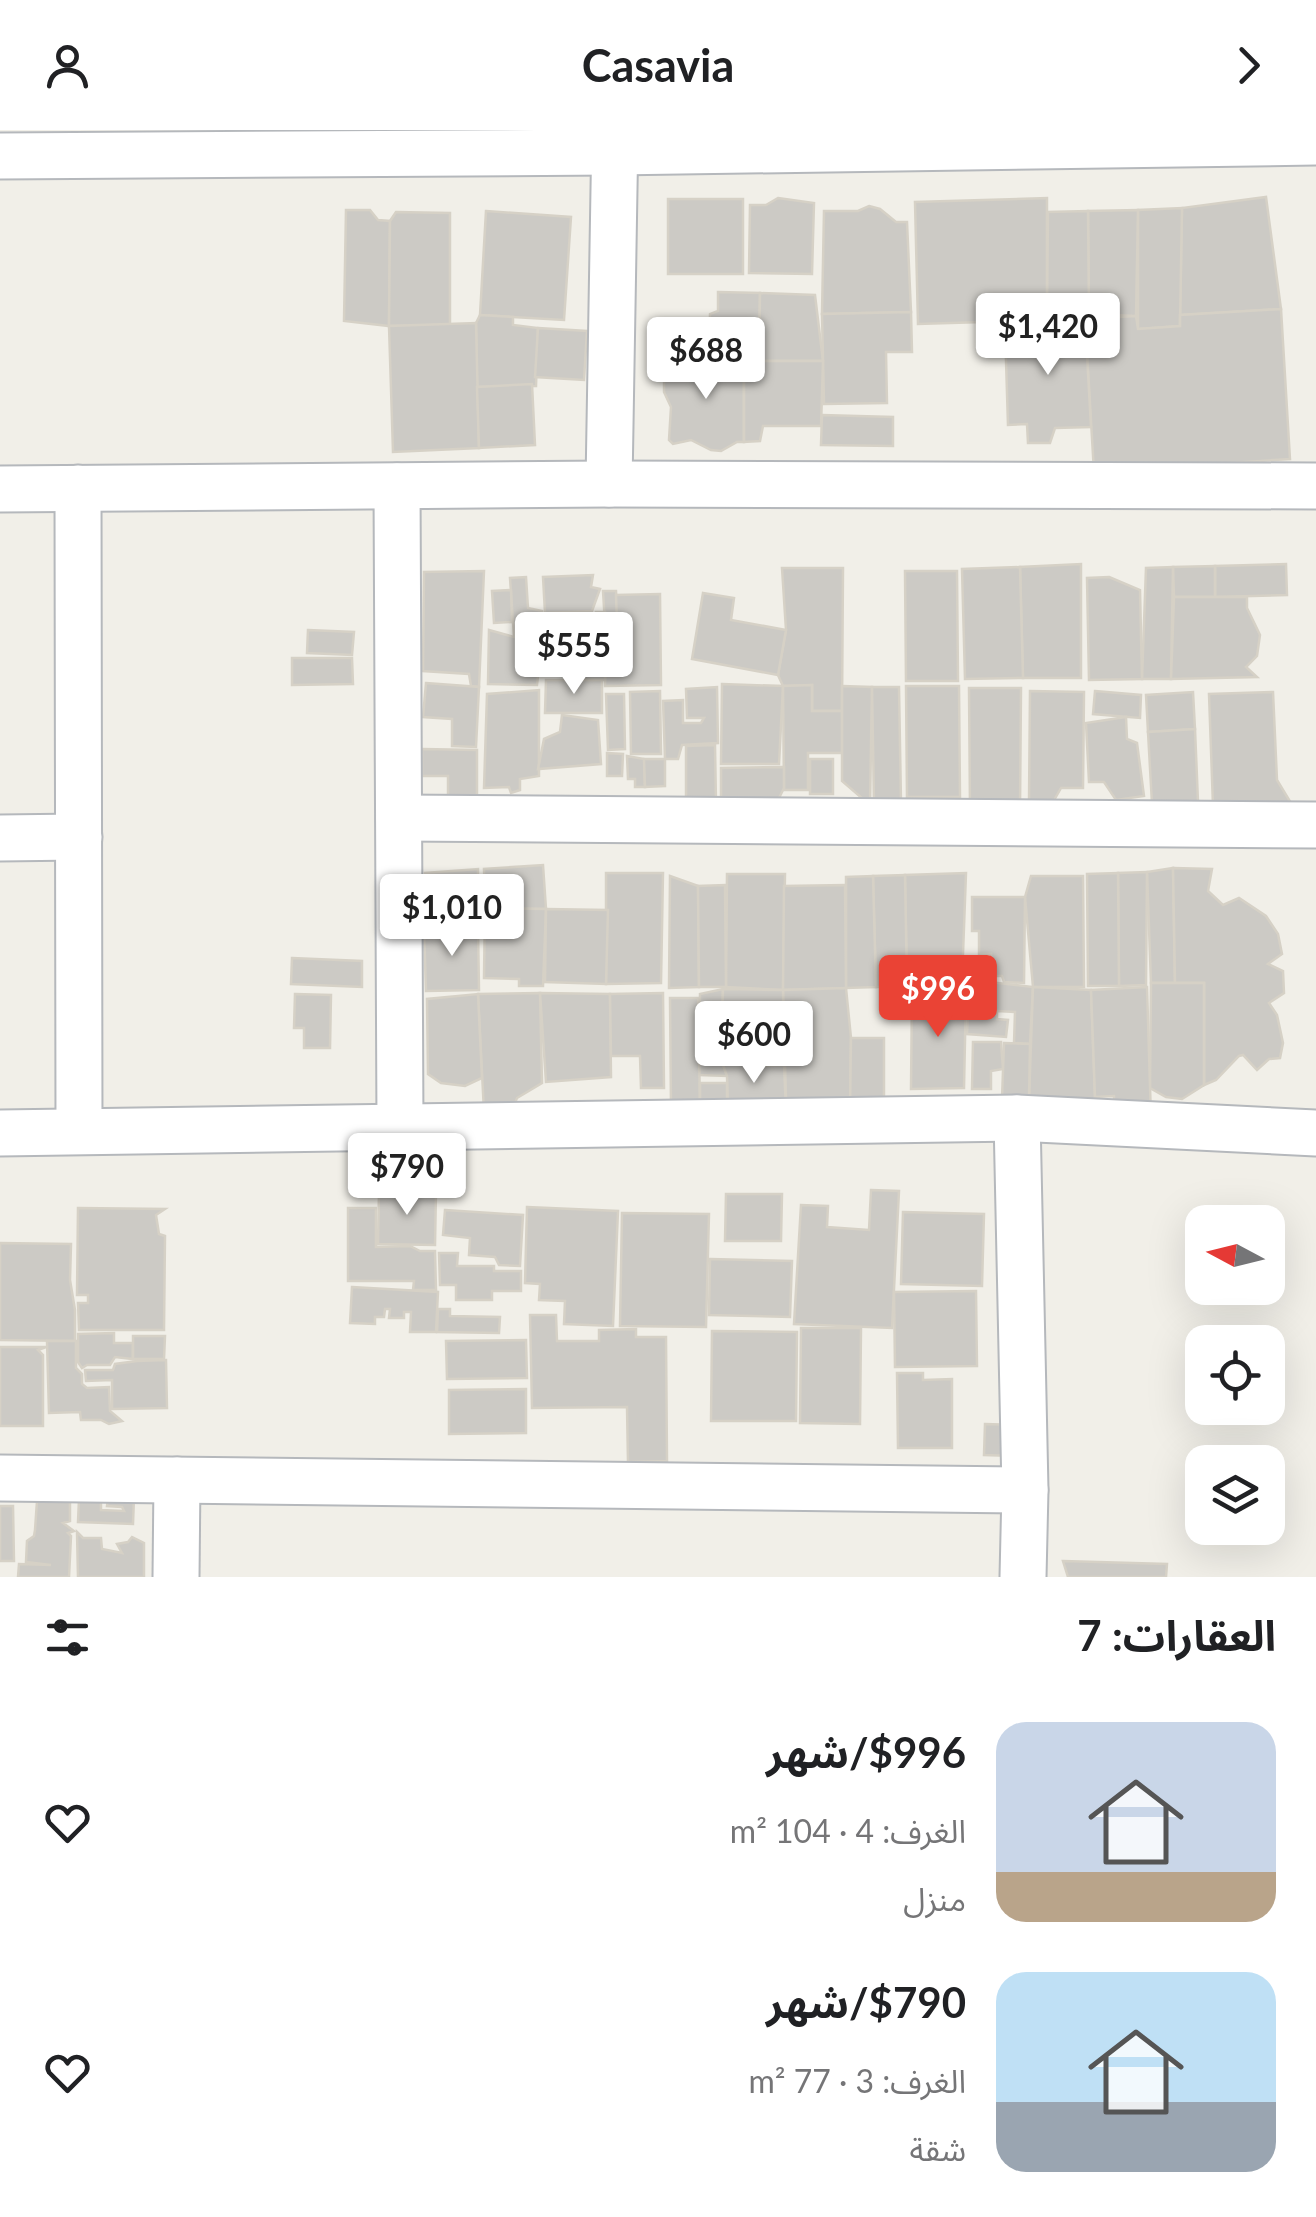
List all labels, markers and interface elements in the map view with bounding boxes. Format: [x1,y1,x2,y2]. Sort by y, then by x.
icon: person [40,38,95,93]
text: Casavia [582,38,734,92]
icon: forward [1221,38,1276,93]
pin: $1,420 [967,293,1129,378]
text: $1,420 [998,306,1098,345]
pin: $688 [647,317,765,402]
text: $688 [669,330,743,369]
pin: $555 [515,612,633,697]
text: $555 [537,625,611,664]
pin: $1,010 [371,874,533,959]
text: $1,010 [402,887,502,926]
pin: $996 [879,955,997,1040]
text: $996 [901,968,975,1007]
pin: $600 [695,1001,813,1086]
text: $600 [717,1014,791,1053]
pin: $790 [348,1133,466,1218]
text: $790 [370,1146,444,1185]
north arrow [1185,1205,1285,1305]
map controls [1185,1205,1285,1545]
button: locate [1185,1325,1285,1425]
button: layers [1185,1445,1285,1545]
icon: filters [40,1610,95,1665]
text: العقارات: 7 [1077,1610,1276,1660]
text: $996/شهر [766,1727,966,1777]
icon: home [1076,1762,1196,1882]
icon: heart [40,1795,95,1850]
text: الغرف: 4 · 104 m² [730,1811,966,1850]
text: منزل [903,1879,966,1918]
text: $790/شهر [766,1977,966,2027]
icon: home [1076,2012,1196,2132]
icon: heart [40,2045,95,2100]
text: الغرف: 3 · 77 m² [748,2061,966,2100]
text: شقة [910,2129,966,2168]

